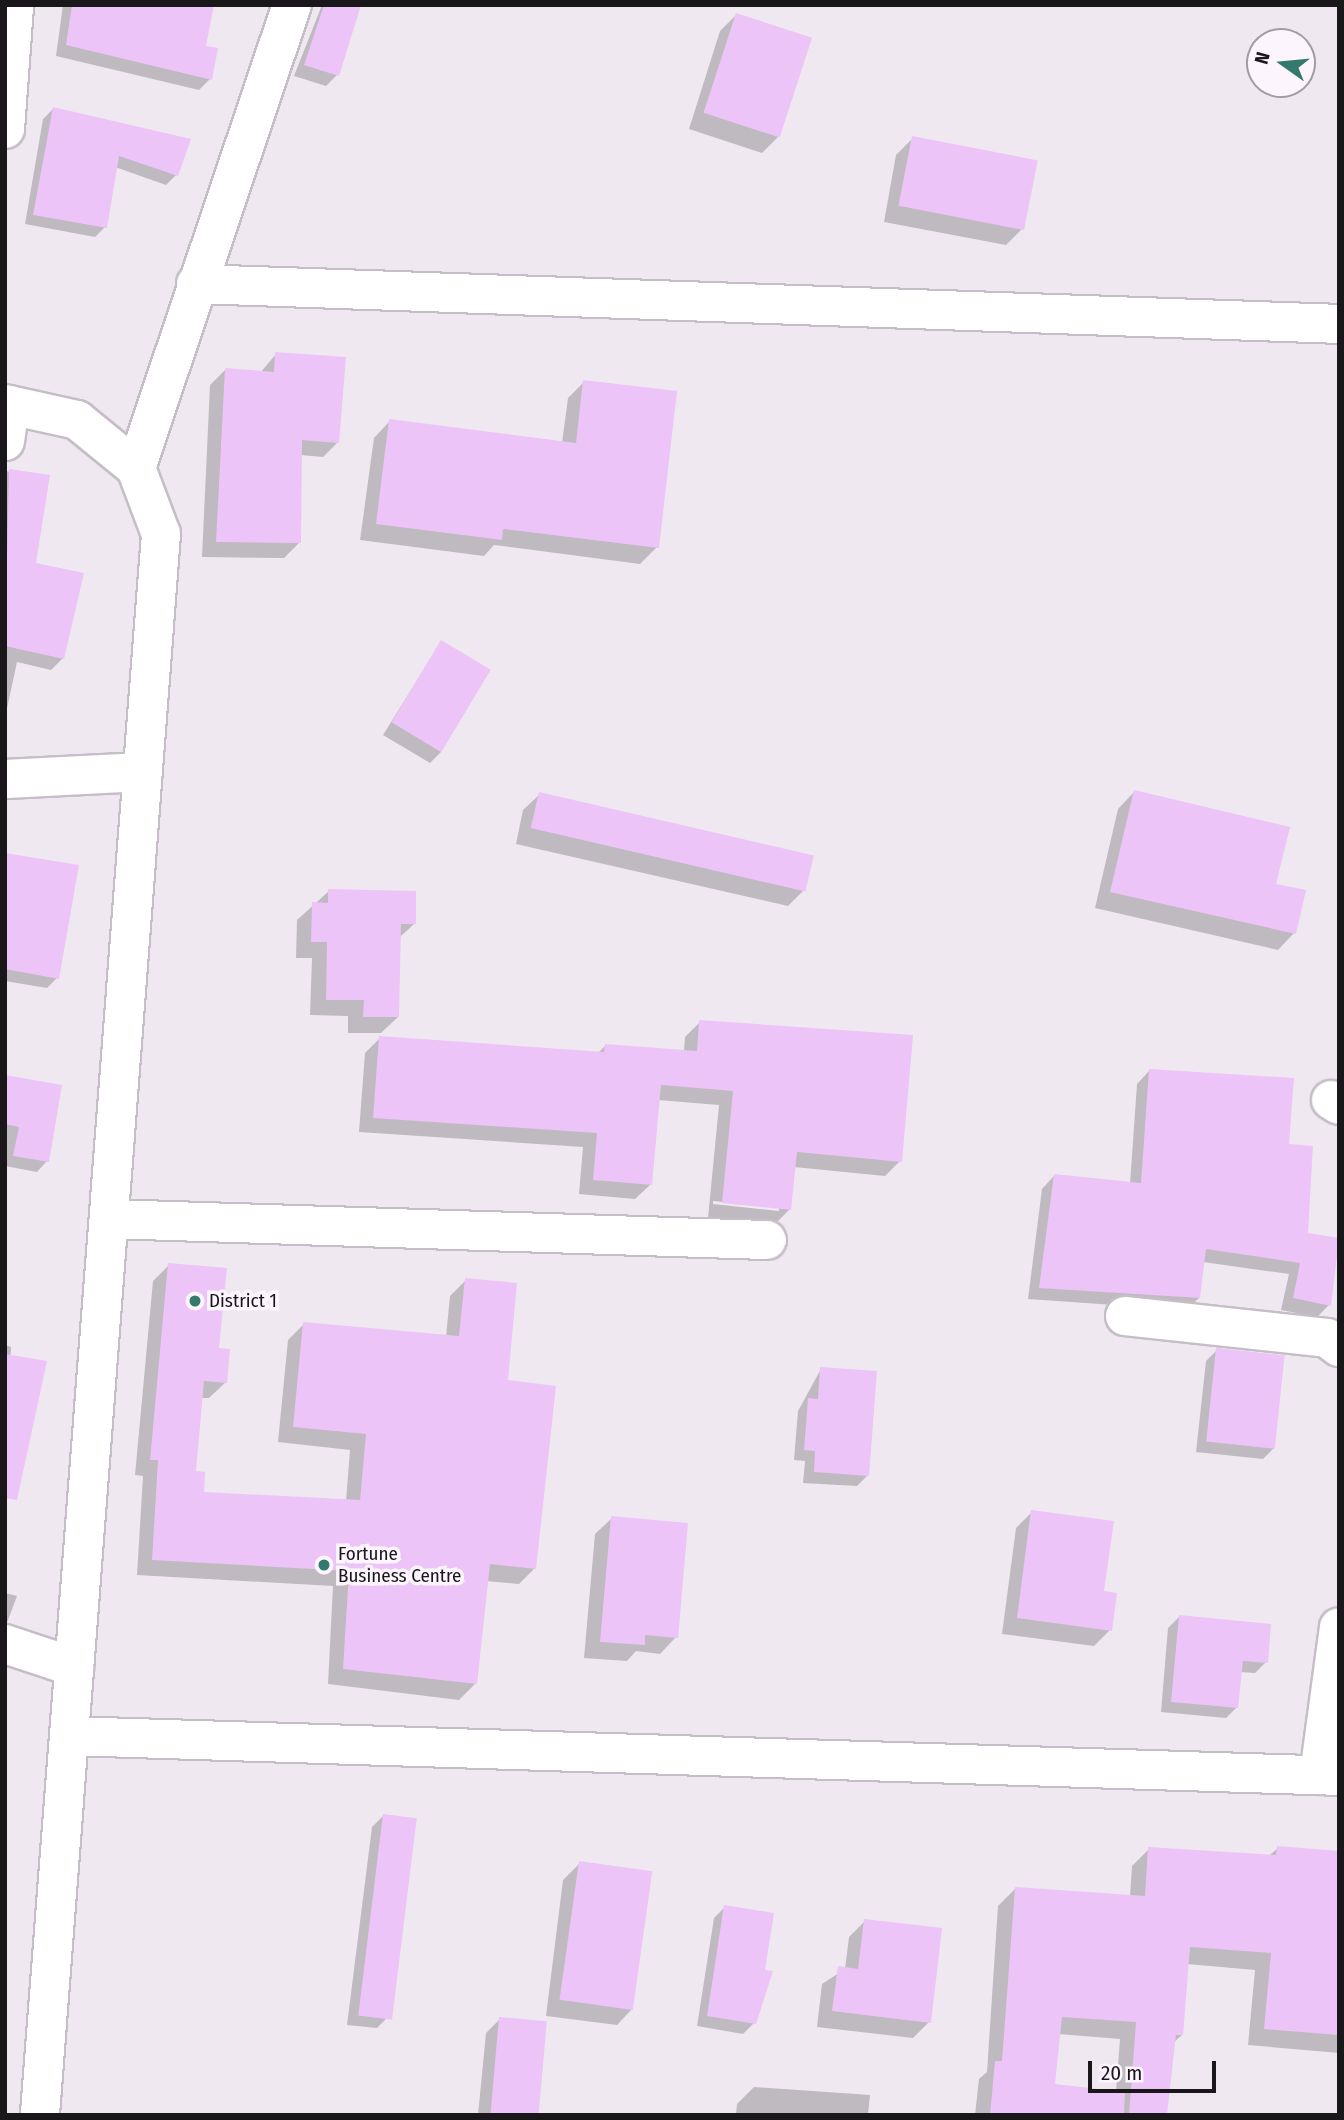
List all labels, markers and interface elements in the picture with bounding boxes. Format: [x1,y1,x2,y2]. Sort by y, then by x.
north arrow [1246,28,1316,98]
text: N [1250,49,1275,66]
place label: District 1 [209,1290,277,1312]
marker: District 1 [187,1293,203,1309]
place label: Fortune Business Centre [338,1543,461,1587]
marker: Fortune Business Centre [316,1557,332,1573]
scale bar [1092,2046,1220,2090]
text: 20 m [1101,2060,1142,2086]

